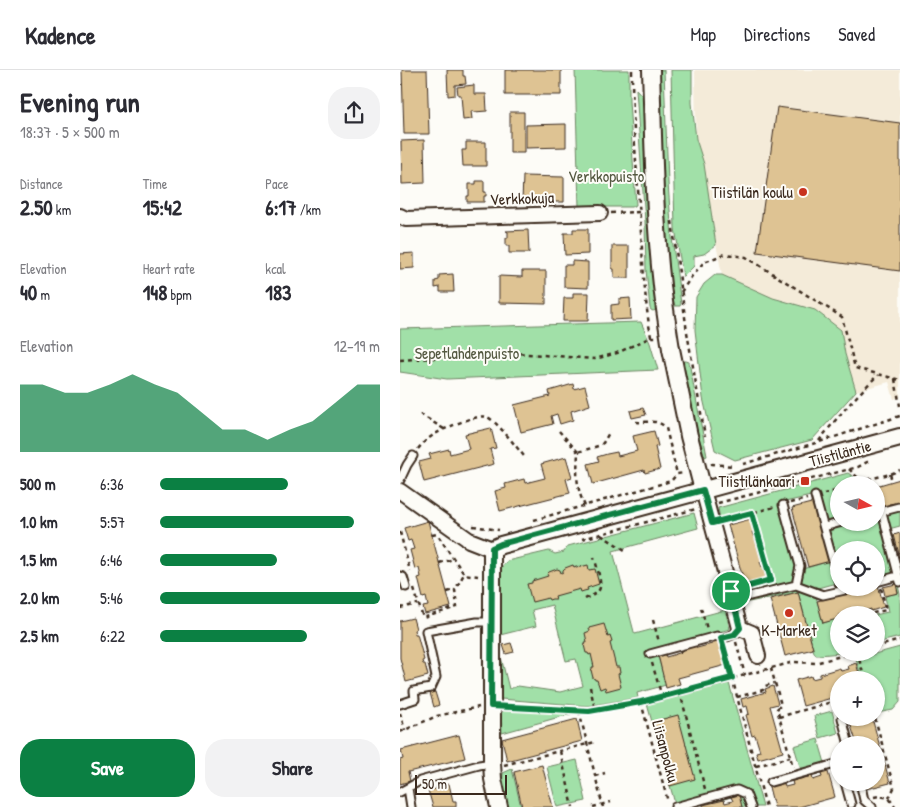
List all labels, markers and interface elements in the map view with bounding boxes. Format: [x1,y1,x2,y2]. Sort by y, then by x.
text: Kadence [25,19,96,51]
text: Map [691,22,716,47]
text: Directions [744,22,810,47]
text: Saved [838,22,875,47]
text: Evening run [20,83,140,121]
button: share [328,87,380,139]
text: 18:37 · 5 × 500 m [20,121,120,143]
park label: Verkkopuisto [568,165,645,187]
text: Distance [20,174,63,193]
text: Time [143,174,167,193]
text: Pace [265,174,289,193]
place label: Tiistilän koulu [712,181,794,203]
street label: Verkkokuja [489,186,555,210]
marker: Tiistilän koulu [797,186,809,198]
text: 2.50 [20,193,53,222]
text: 15:42 [143,193,182,222]
text: 6:17 [265,193,297,222]
text: km [53,200,71,219]
text: /km [297,200,321,219]
text: Elevation [20,259,67,278]
text: Heart rate [143,259,195,278]
text: kcal [265,259,286,278]
text: 40 [20,278,37,307]
text: 148 [143,278,167,307]
text: 183 [265,278,291,307]
text: m [37,285,50,304]
text: bpm [167,285,192,304]
text: Elevation [20,335,73,357]
text: 12–19 m [334,335,380,357]
park label: Sepetlahdenpuisto [415,342,520,364]
street label: Tiistiläntie [807,434,874,472]
place label: Tiistilänkaari [718,470,795,492]
text: 500 m [20,473,56,495]
text: 6:36 [100,473,124,495]
marker: Tiistilänkaari [799,475,811,487]
north arrow [830,476,885,531]
map controls [830,476,885,791]
text: 1.0 km [20,511,58,533]
text: 5:57 [100,511,125,533]
button: locate [830,541,885,596]
text: 1.5 km [20,549,57,571]
text: 6:46 [100,549,122,571]
pin [710,570,752,612]
icon: arrive [717,577,745,605]
text: 2.0 km [20,587,59,609]
text: 5:46 [100,587,123,609]
button: layers [830,606,885,661]
marker: K-Market [783,607,795,619]
place label: K-Market [761,619,817,641]
text: 2.5 km [20,625,59,647]
text: 6:22 [100,625,125,647]
button: + [830,671,885,726]
street label: Liisanpolku [647,718,685,785]
button: − [830,736,885,791]
button: Save [20,739,195,797]
button: Share [205,739,380,797]
scale bar [415,772,508,795]
text: 50 m [422,774,447,793]

